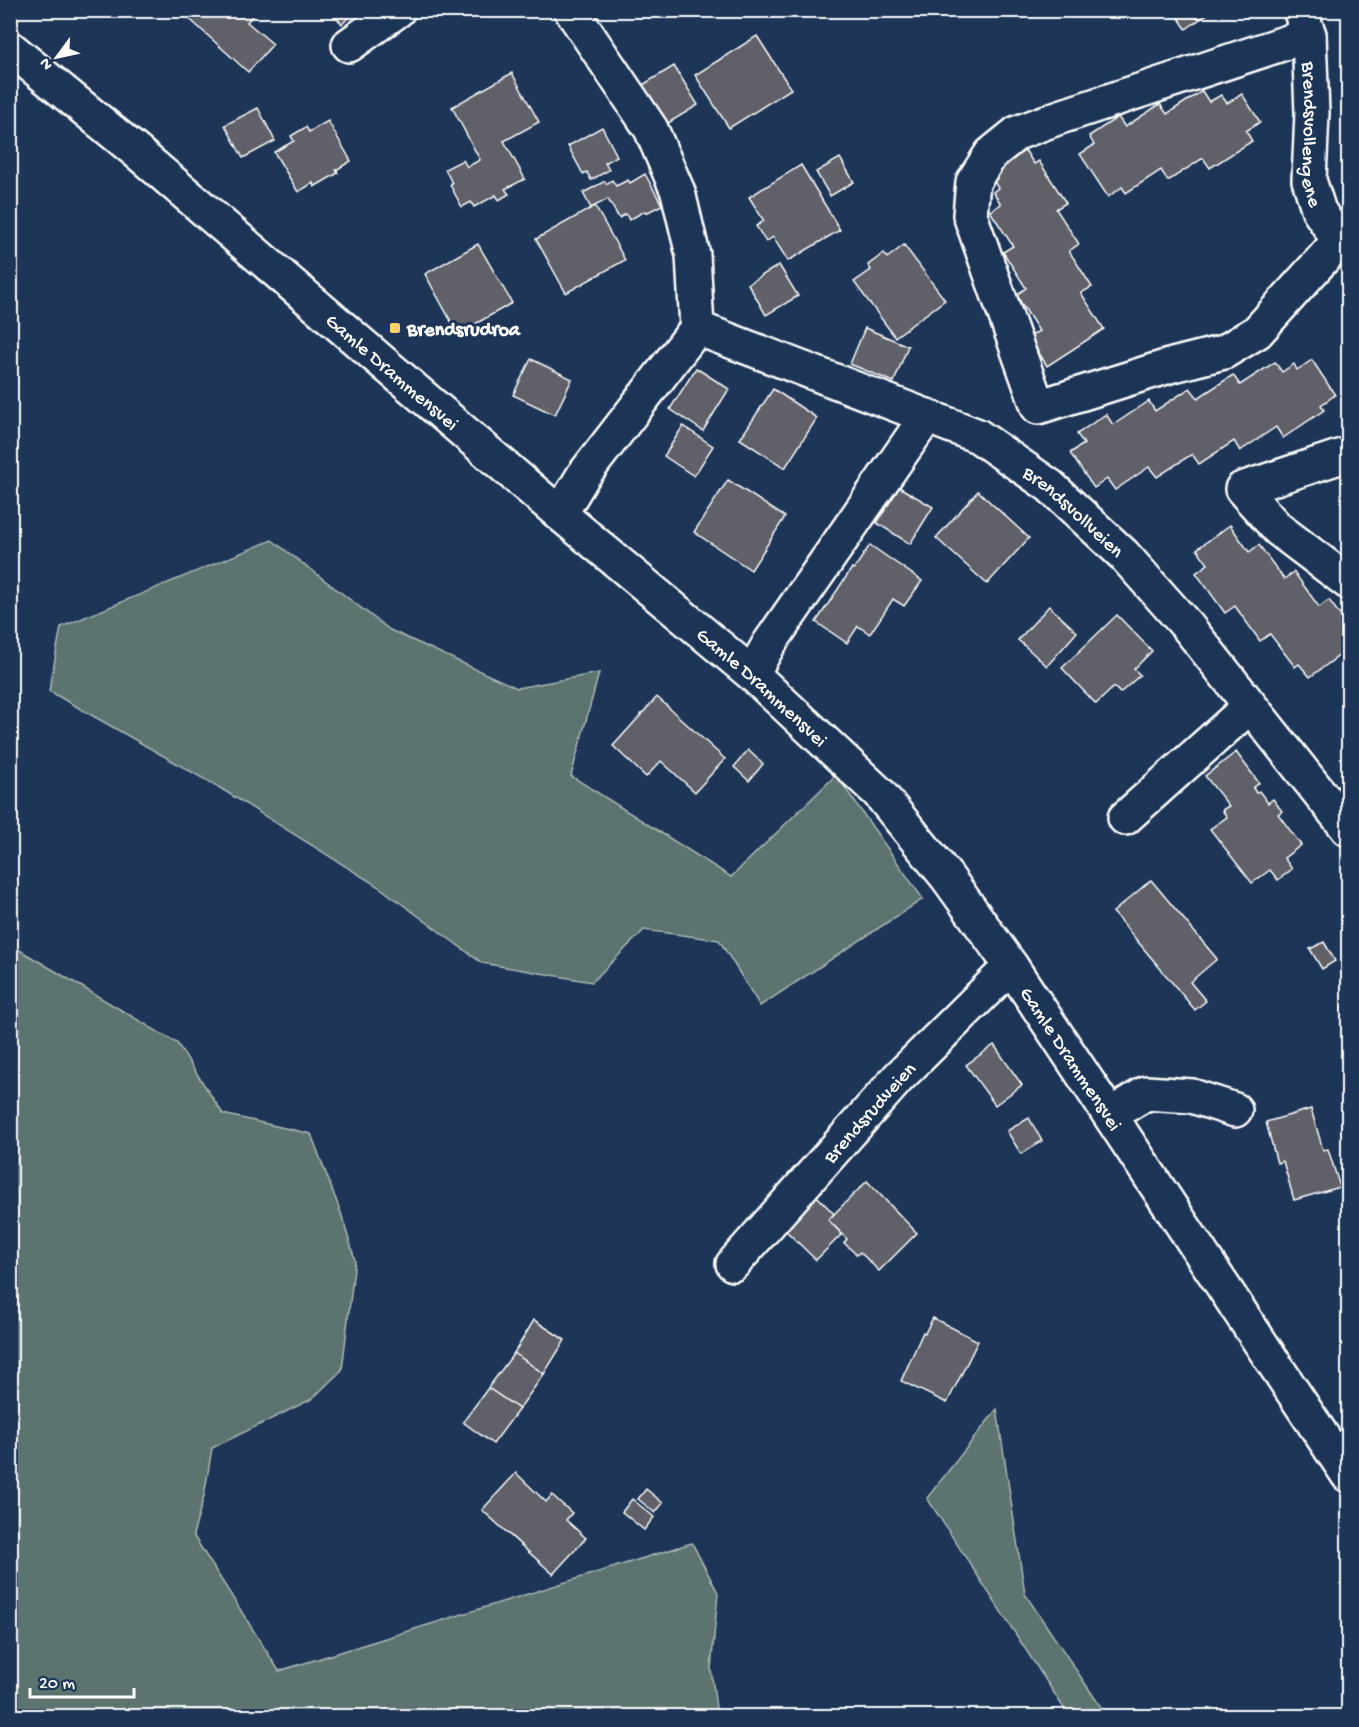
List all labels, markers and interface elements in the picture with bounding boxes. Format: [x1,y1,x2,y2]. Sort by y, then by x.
north arrow [27,27,87,87]
text: N [36,53,58,73]
street label: Brendsvollengene [1294,60,1325,211]
street label: Gamle Drammensvei [319,310,462,437]
place label: Brendsrudroa [406,320,521,343]
marker: Brendsrudroa [388,321,402,335]
street label: Brendsvollveien [1016,462,1128,564]
street label: Gamle Drammensvei [690,624,830,753]
street label: Gamle Drammensvei [1013,984,1125,1136]
street label: Brendsrudveien [819,1058,923,1170]
scale bar [30,1661,134,1699]
text: 20 m [39,1674,75,1695]

